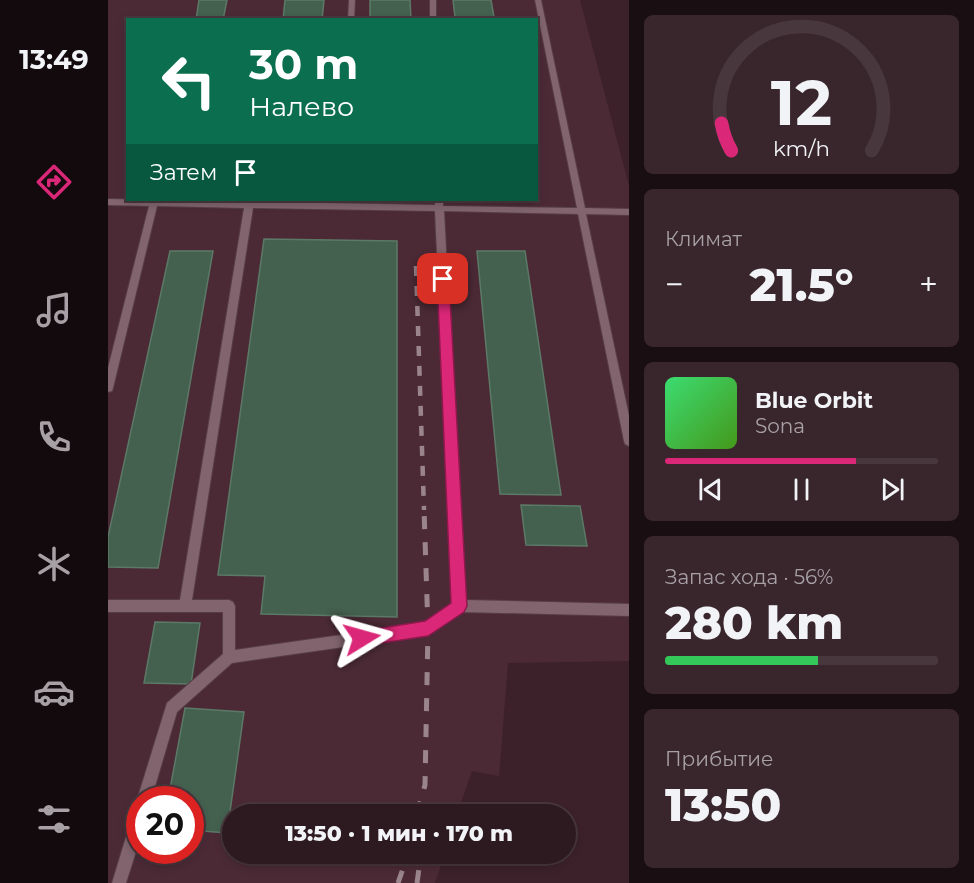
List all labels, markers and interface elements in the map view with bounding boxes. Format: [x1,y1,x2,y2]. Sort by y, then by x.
text: 30 m [249,38,358,90]
icon: left [150,42,228,120]
text: 13:49 [19,43,89,76]
text: 12 [771,65,832,141]
text: Налево [249,90,354,123]
text: km/h [773,136,830,162]
icon: arrive [229,156,262,189]
text: Затем [150,159,217,186]
icon: directions [33,161,75,203]
text: Климат [665,227,742,251]
pin [417,253,468,304]
text: 21.5° [750,257,853,312]
icon: arrive [426,262,459,295]
text: − [665,264,684,304]
text: + [919,264,938,304]
icon: music [33,289,75,331]
text: Blue Orbit [755,387,873,414]
text: Sona [755,414,805,438]
icon: phone [33,416,75,458]
icon: previous [694,473,727,506]
icon: pause [785,473,818,506]
icon: next [876,473,909,506]
icon: climate [33,543,75,585]
text: Запас хода · 56% [665,565,833,589]
text: 280 km [665,595,843,650]
position arrow [330,606,394,670]
icon: car [33,671,75,713]
text: Прибытие [665,747,773,771]
text: 13:50 [665,777,781,832]
speed limit sign: 20 [126,786,204,864]
icon: filters [33,798,75,840]
text: 13:50 · 1 мин · 170 m [285,820,513,847]

